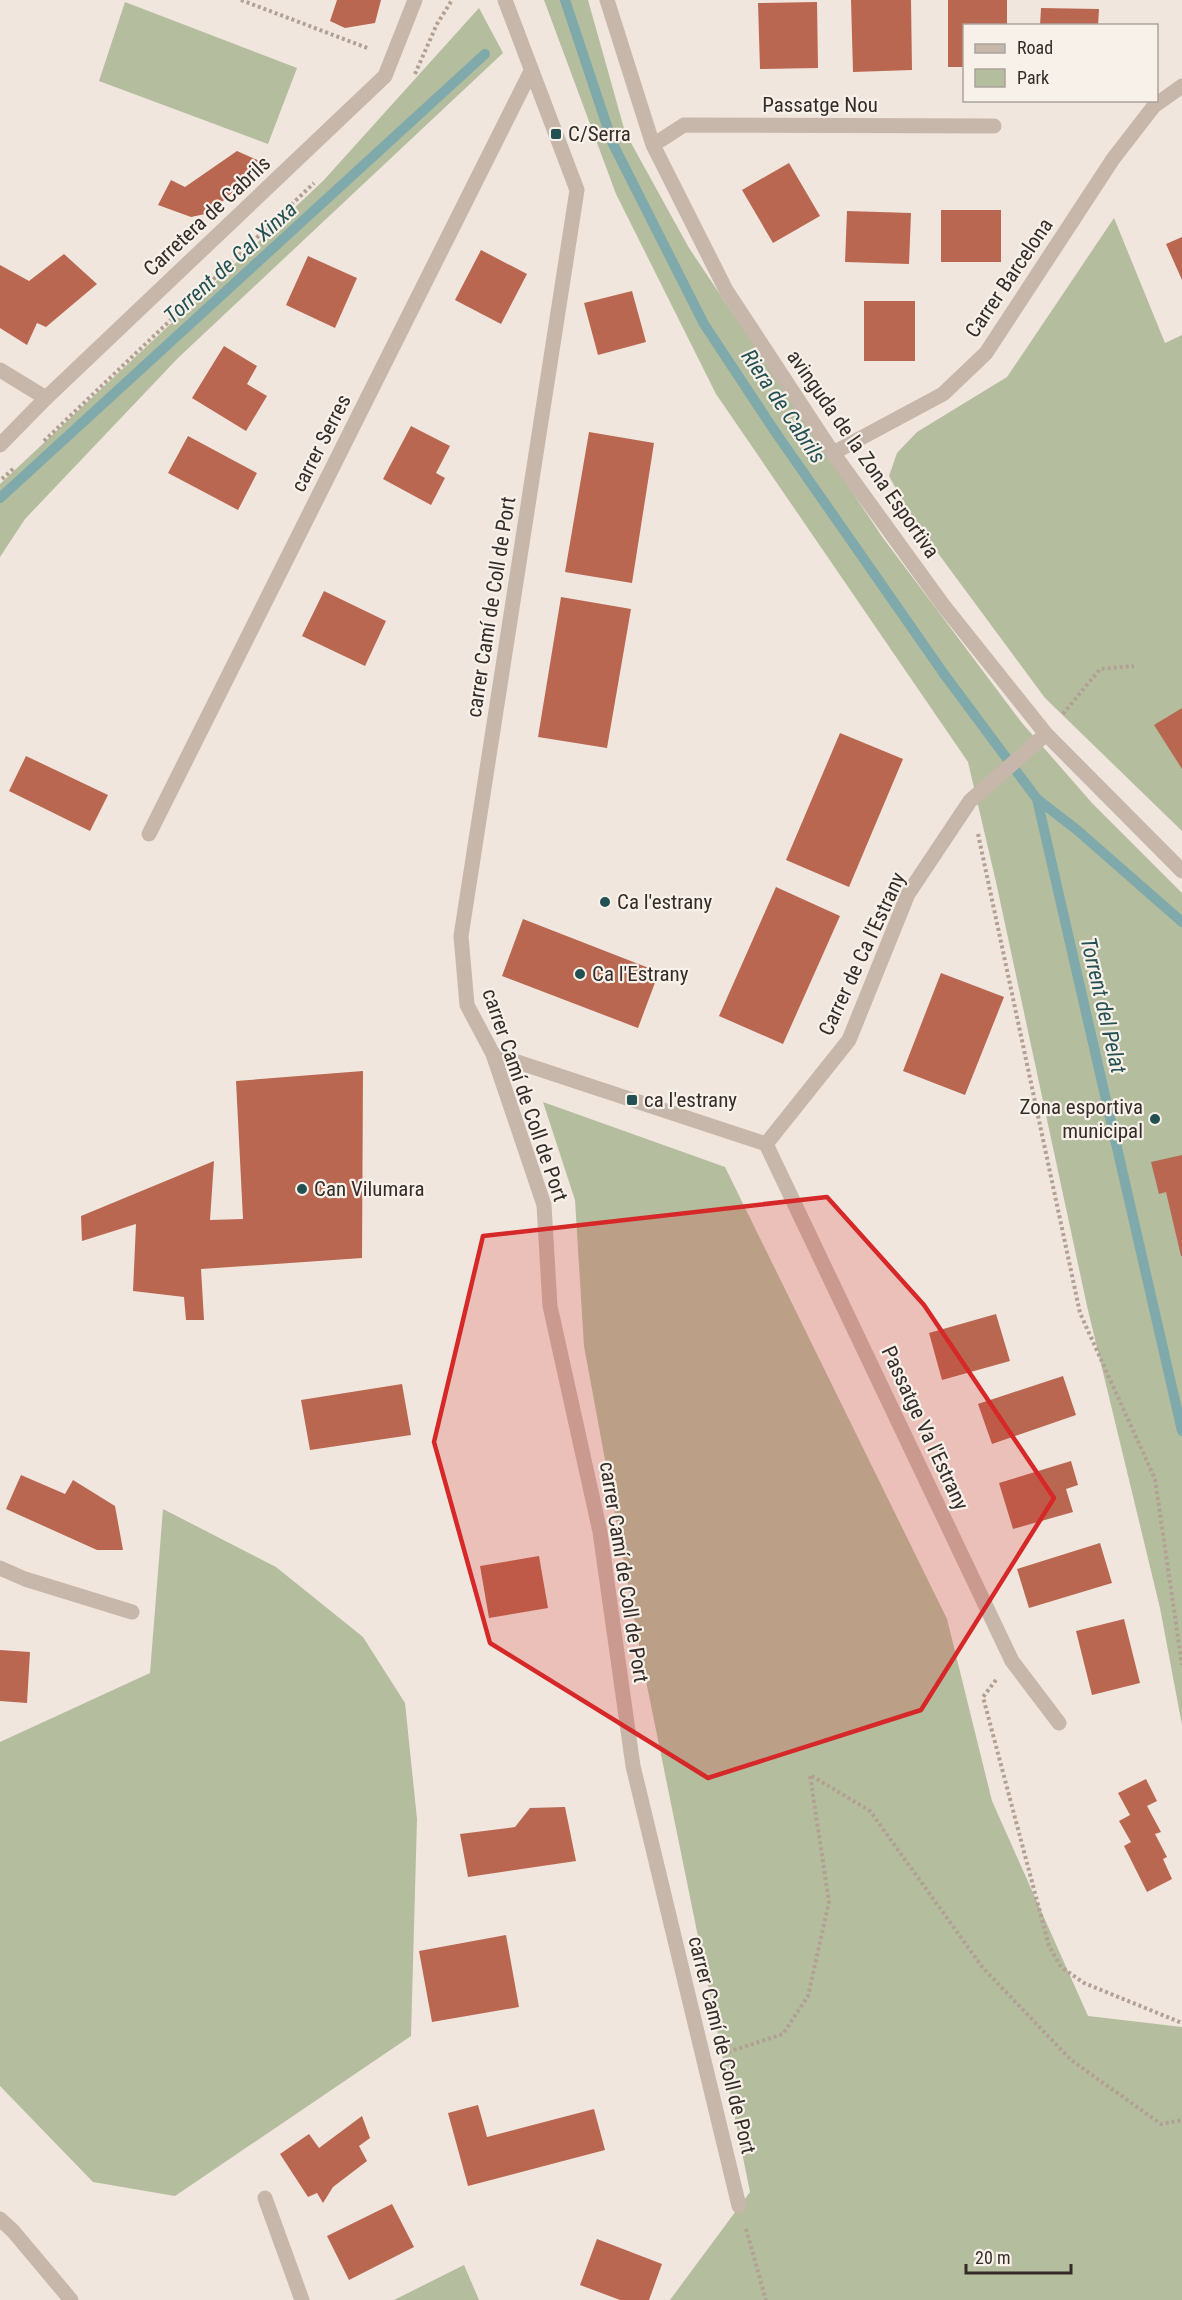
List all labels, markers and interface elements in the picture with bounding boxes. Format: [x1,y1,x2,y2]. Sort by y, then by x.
legend [963,24,1158,102]
text: Road [1017,37,1053,58]
text: Park [1017,67,1049,88]
street label: Passatge Nou [762,93,878,117]
place label: C/Serra [568,122,631,146]
marker: C/Serra [549,127,563,141]
street label: Carretera de Cabrils [139,151,275,281]
water label: Torrent de Cal Xinxa [159,196,302,328]
street label: Carrer Barcelona [960,214,1058,342]
water label: Riera de Cabrils [736,345,831,468]
street label: avinguda de la Zona Esportiva [782,345,944,563]
street label: carrer Serres [286,390,356,496]
street label: carrer Camí de Coll de Port [462,495,520,719]
street label: Carrer de Ca l'Estrany [814,868,910,1039]
place label: Ca l'estrany [617,890,713,914]
marker: Ca l'estrany [598,895,612,909]
water label: Torrent del Pelat [1076,935,1131,1076]
place label: Ca l'Estrany [592,962,689,986]
marker: Ca l'Estrany [573,967,587,981]
street label: carrer Camí de Coll de Port [477,986,573,1204]
place label: ca l'estrany [644,1088,737,1112]
marker: ca l'estrany [625,1093,639,1107]
place label: Zona esportiva municipal [1019,1095,1143,1143]
marker: Zona esportiva municipal [1148,1112,1162,1126]
place label: Can Vilumara [314,1177,424,1201]
marker: Can Vilumara [295,1182,309,1196]
street label: Passatge Va l'Estrany [877,1342,974,1514]
street label: carrer Camí de Coll de Port [595,1460,653,1684]
street label: carrer Camí de Coll de Port [683,1934,761,2156]
scale bar [966,2237,1071,2275]
text: 20 m [975,2247,1010,2268]

